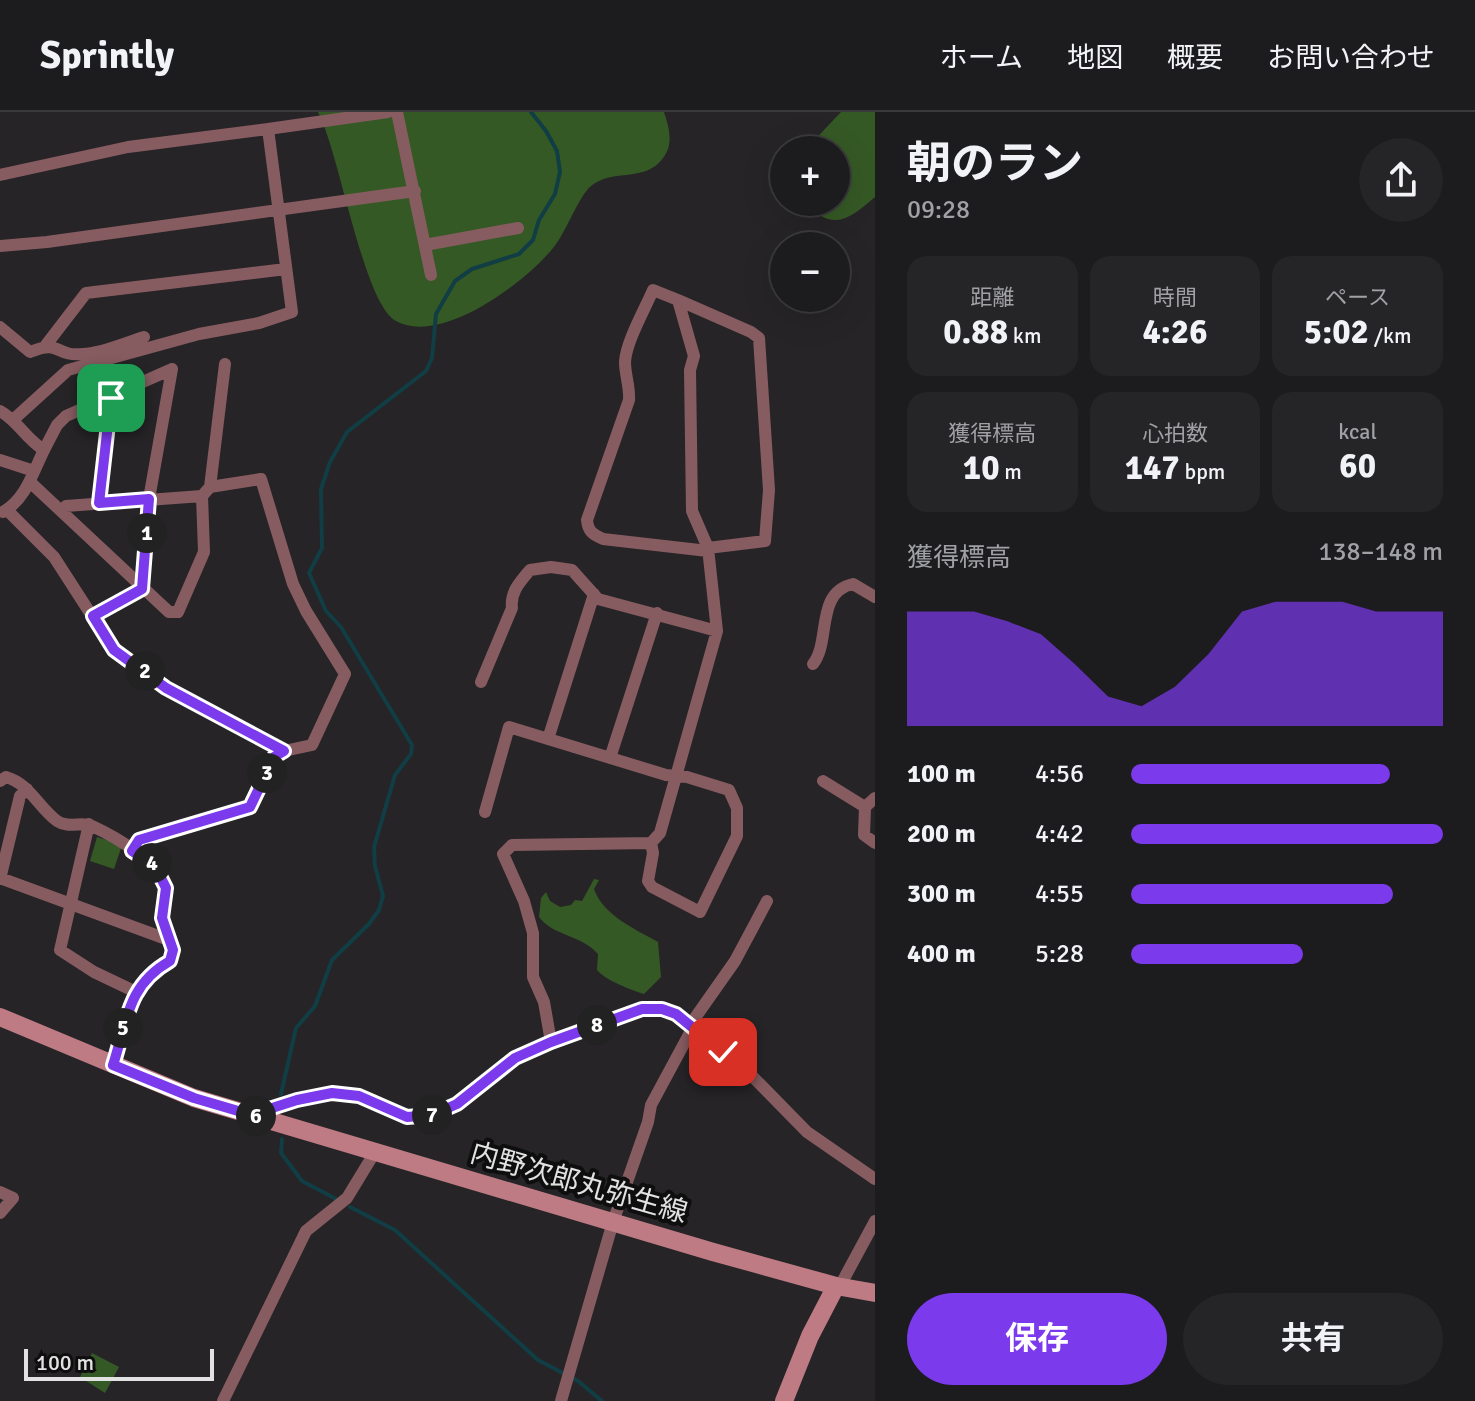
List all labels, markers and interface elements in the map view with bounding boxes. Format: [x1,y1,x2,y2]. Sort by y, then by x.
text: Sprintly [40,32,174,79]
text: ホーム [940,41,1023,75]
text: 地図 [1067,41,1123,75]
text: 概要 [1167,41,1223,75]
text: お問い合わせ [1267,41,1435,75]
map controls [770,136,850,312]
button: + [770,136,850,216]
text: 朝のラン [907,137,1083,191]
button: share [1359,138,1443,222]
text: 09:28 [907,194,970,226]
button: − [770,232,850,312]
text: 距離 [970,284,1014,311]
text: 時間 [1153,284,1197,311]
text: ペース [1325,284,1390,311]
text: 0.88 [943,311,1008,353]
text: 4:26 [1142,311,1208,353]
text: 5:02 [1304,311,1369,353]
text: km [1008,322,1041,349]
text: /km [1369,322,1412,349]
pin [77,364,145,432]
icon: arrive [89,376,133,420]
text: kcal [1338,418,1377,445]
text: 獲得標高 [948,420,1036,447]
text: 心拍数 [1142,420,1208,447]
text: 60 [1339,445,1376,487]
text: 10 [963,447,1000,489]
text: 147 [1125,447,1180,489]
text: m [1000,458,1022,485]
text: bpm [1180,458,1225,485]
pin: 1 [127,513,167,553]
text: 1 [141,519,153,546]
text: 138–148 m [1319,536,1443,568]
text: 獲得標高 [907,542,1011,574]
pin: 2 [125,651,165,691]
text: 2 [139,657,151,684]
pin: 3 [247,753,287,793]
text: 100 m [907,758,976,790]
text: 4:56 [1035,758,1084,790]
text: 3 [261,759,273,786]
text: 200 m [907,818,976,850]
text: 4:42 [1035,818,1084,850]
pin: 4 [132,843,172,883]
text: 4 [146,849,158,876]
text: 300 m [907,878,976,910]
text: 4:55 [1035,878,1084,910]
text: 400 m [907,938,976,970]
text: 5:28 [1035,938,1084,970]
pin: 8 [577,1005,617,1045]
pin: 5 [103,1008,143,1048]
text: 8 [591,1011,603,1038]
text: 5 [117,1014,129,1041]
pin [689,1018,757,1086]
icon: check [701,1030,745,1074]
pin: 7 [412,1095,452,1135]
pin: 6 [236,1096,276,1136]
text: 7 [426,1101,438,1128]
text: 6 [250,1102,262,1129]
street label: 内野次郎丸弥生線 [467,1136,691,1230]
button: 保存 [907,1293,1167,1385]
button: 共有 [1183,1293,1443,1385]
scale bar [24,1345,214,1381]
text: 100 m [36,1349,94,1376]

